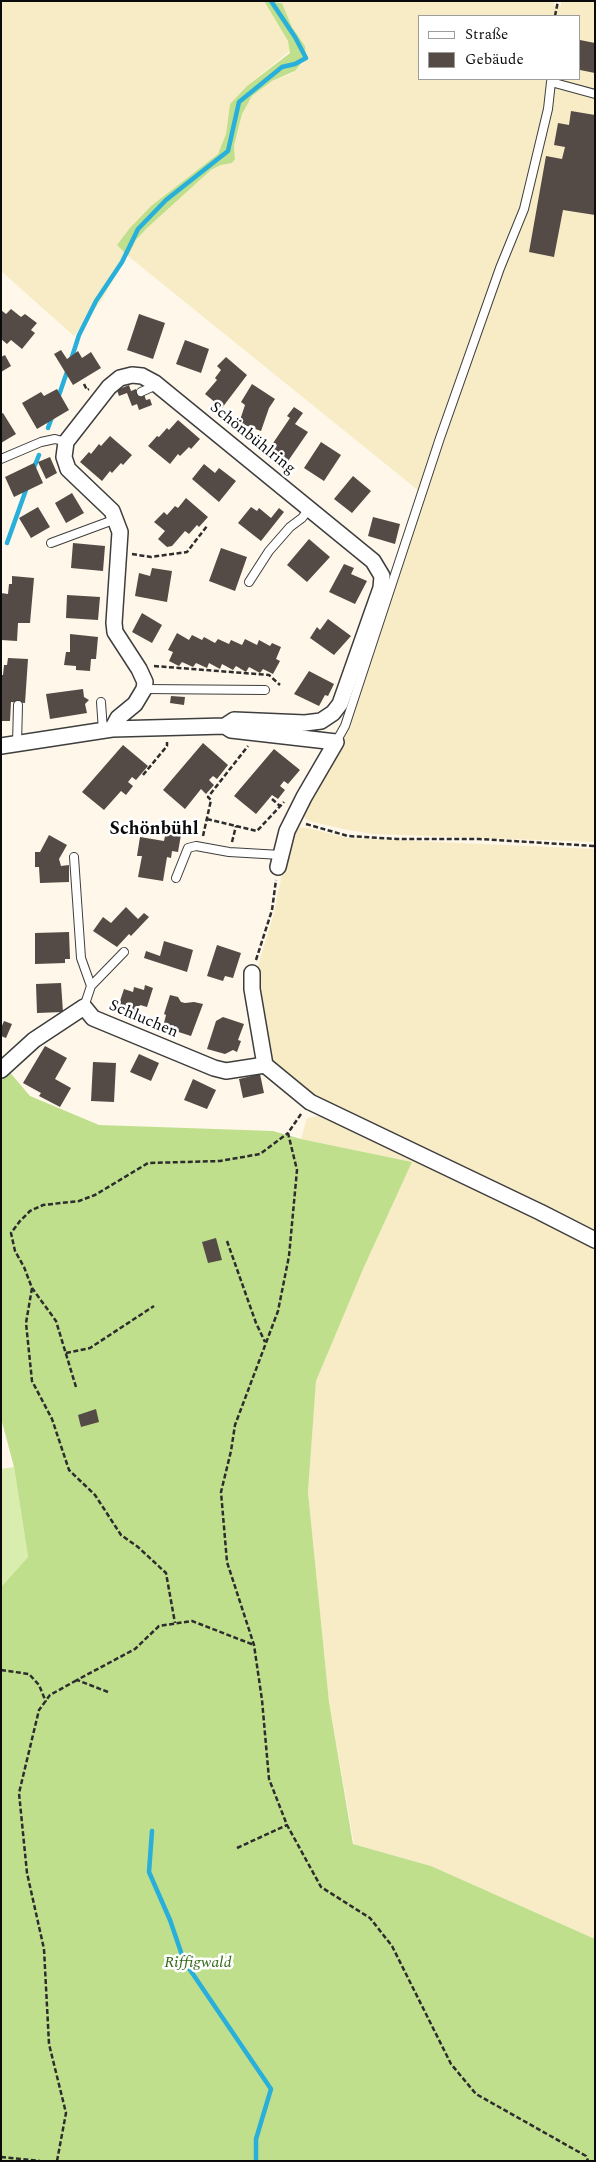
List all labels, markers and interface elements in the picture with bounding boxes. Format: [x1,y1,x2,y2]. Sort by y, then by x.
legend [418,15,581,80]
text: Straße [465,23,508,46]
text: Gebäude [465,48,524,71]
street label: Schönbühlring [205,399,299,479]
district label: Schönbühl [109,819,199,841]
street label: Schluchen [105,997,181,1043]
park label: Riffigwald [164,1954,232,1974]

